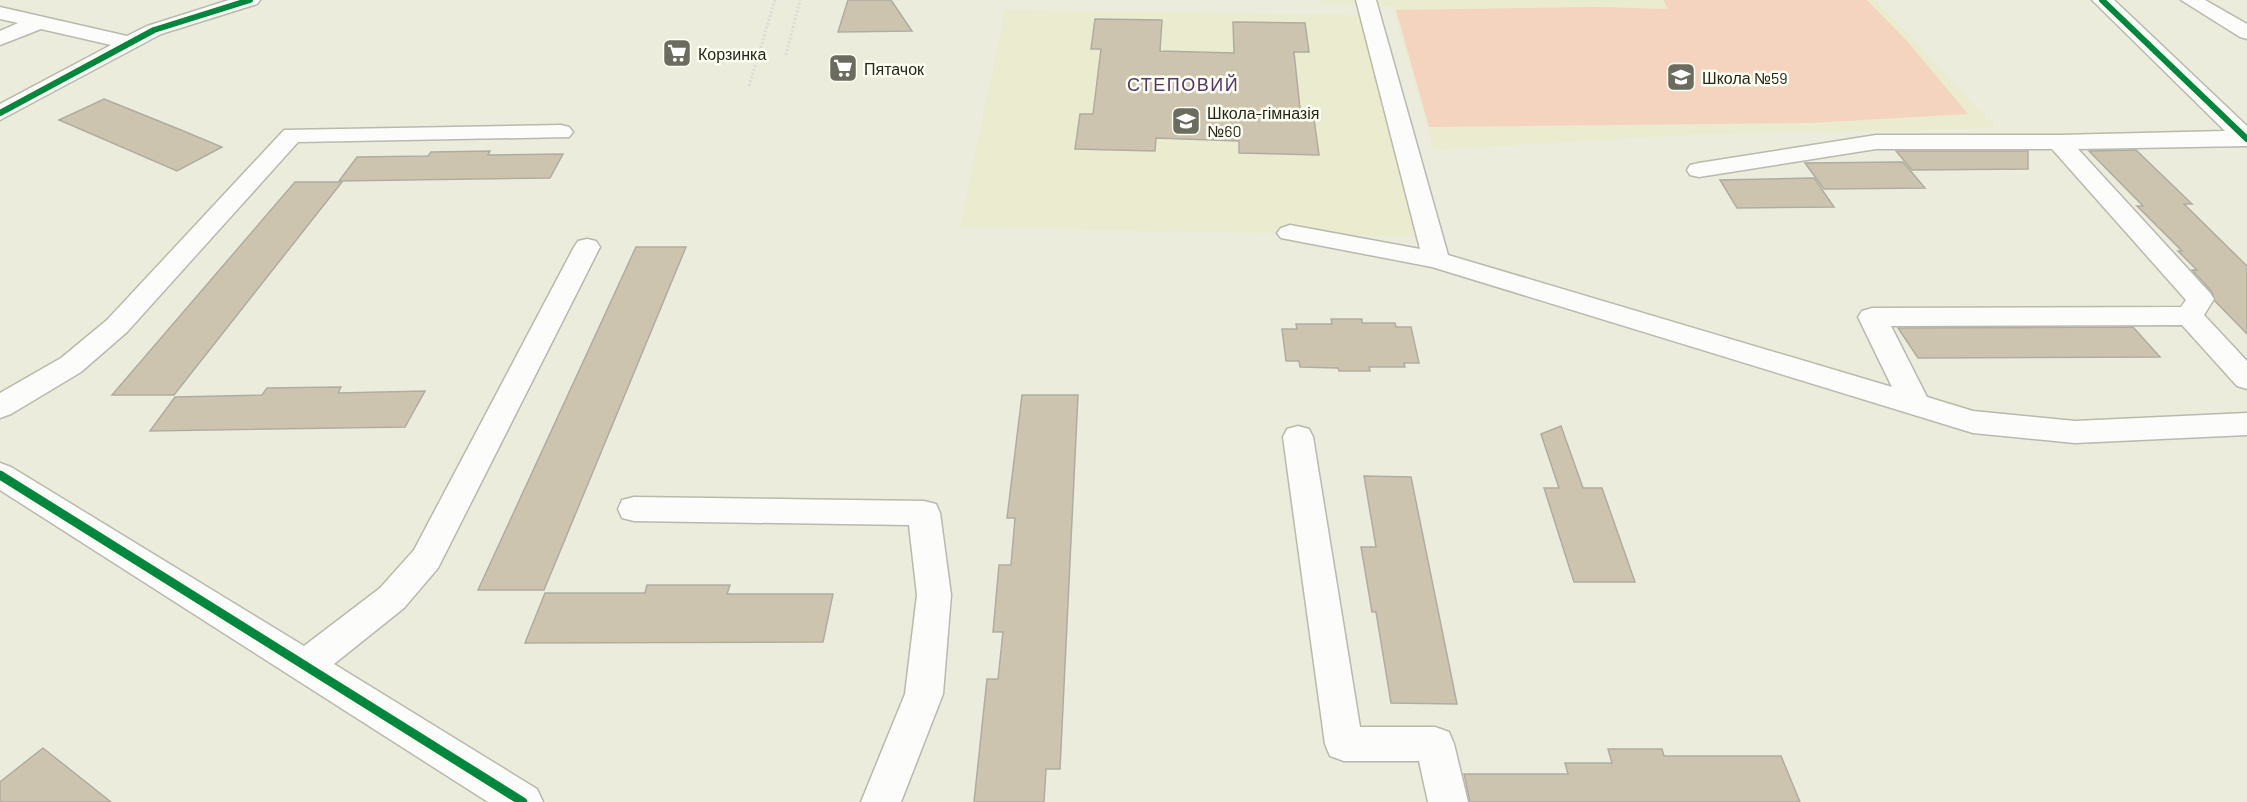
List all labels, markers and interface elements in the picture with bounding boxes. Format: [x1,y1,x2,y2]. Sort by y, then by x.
supermarket icon: Корзинка [661,37,693,69]
place label: Корзинка [698,44,766,63]
supermarket icon: Пятачок [827,52,859,84]
place label: Пятачок [864,59,925,78]
school or university icon: Школа №59 [1665,61,1697,93]
place label: Школа №59 [1702,68,1788,87]
district label: СТЕПОВИЙ [1127,73,1239,95]
place label: Школа-гімназія №60 [1207,103,1319,140]
school or university icon: Школа-гімназія №60 [1170,105,1202,137]

